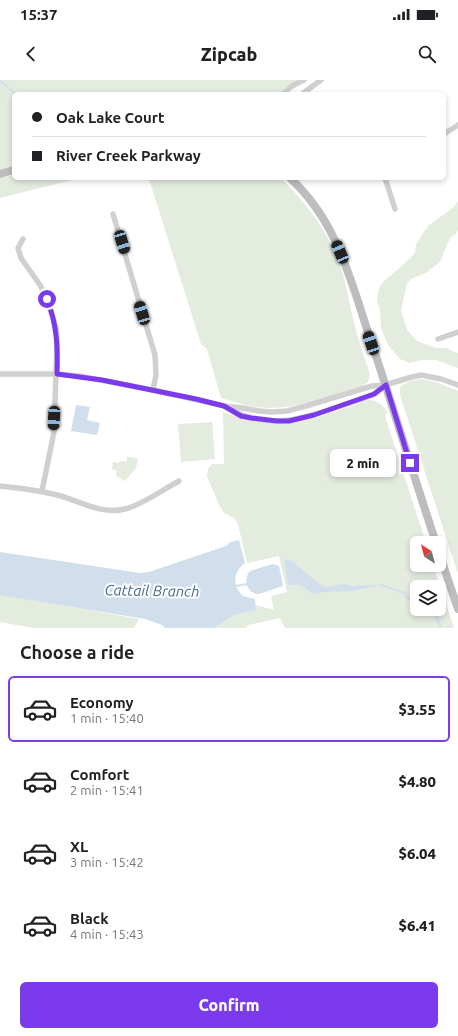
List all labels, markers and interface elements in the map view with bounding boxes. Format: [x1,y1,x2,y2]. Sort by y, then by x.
text: 15:37 [20,6,58,23]
icon: back [20,43,42,65]
icon: search [416,43,438,65]
text: Zipcab [201,44,257,64]
text: Oak Lake Court [56,109,164,126]
text: River Creek Parkway [56,147,201,164]
car [113,229,131,255]
car [330,239,350,265]
route start [38,290,56,308]
car [133,300,151,326]
car [361,330,381,356]
car [47,406,61,430]
callout: 2 min [330,449,396,477]
route end [401,454,419,472]
text: 2 min [346,456,380,470]
north arrow [410,536,446,572]
map controls [410,536,446,616]
button: layers [410,580,446,616]
water label: Cattail Branch [104,581,200,600]
text: Choose a ride [20,642,134,662]
icon: car [22,691,58,727]
text: Economy [70,694,134,711]
text: $3.55 [398,701,436,718]
text: 1 min · 15:40 [70,711,144,725]
icon: car [22,763,58,799]
text: Comfort [70,766,129,783]
text: $4.80 [398,773,436,790]
text: 2 min · 15:41 [70,783,144,797]
icon: car [22,835,58,871]
text: XL [70,838,88,855]
text: $6.04 [398,845,436,862]
text: 3 min · 15:42 [70,855,144,869]
icon: car [22,907,58,943]
text: Black [70,910,109,927]
text: $6.41 [398,917,436,934]
text: 4 min · 15:43 [70,927,144,941]
button: Confirm [20,982,438,1028]

